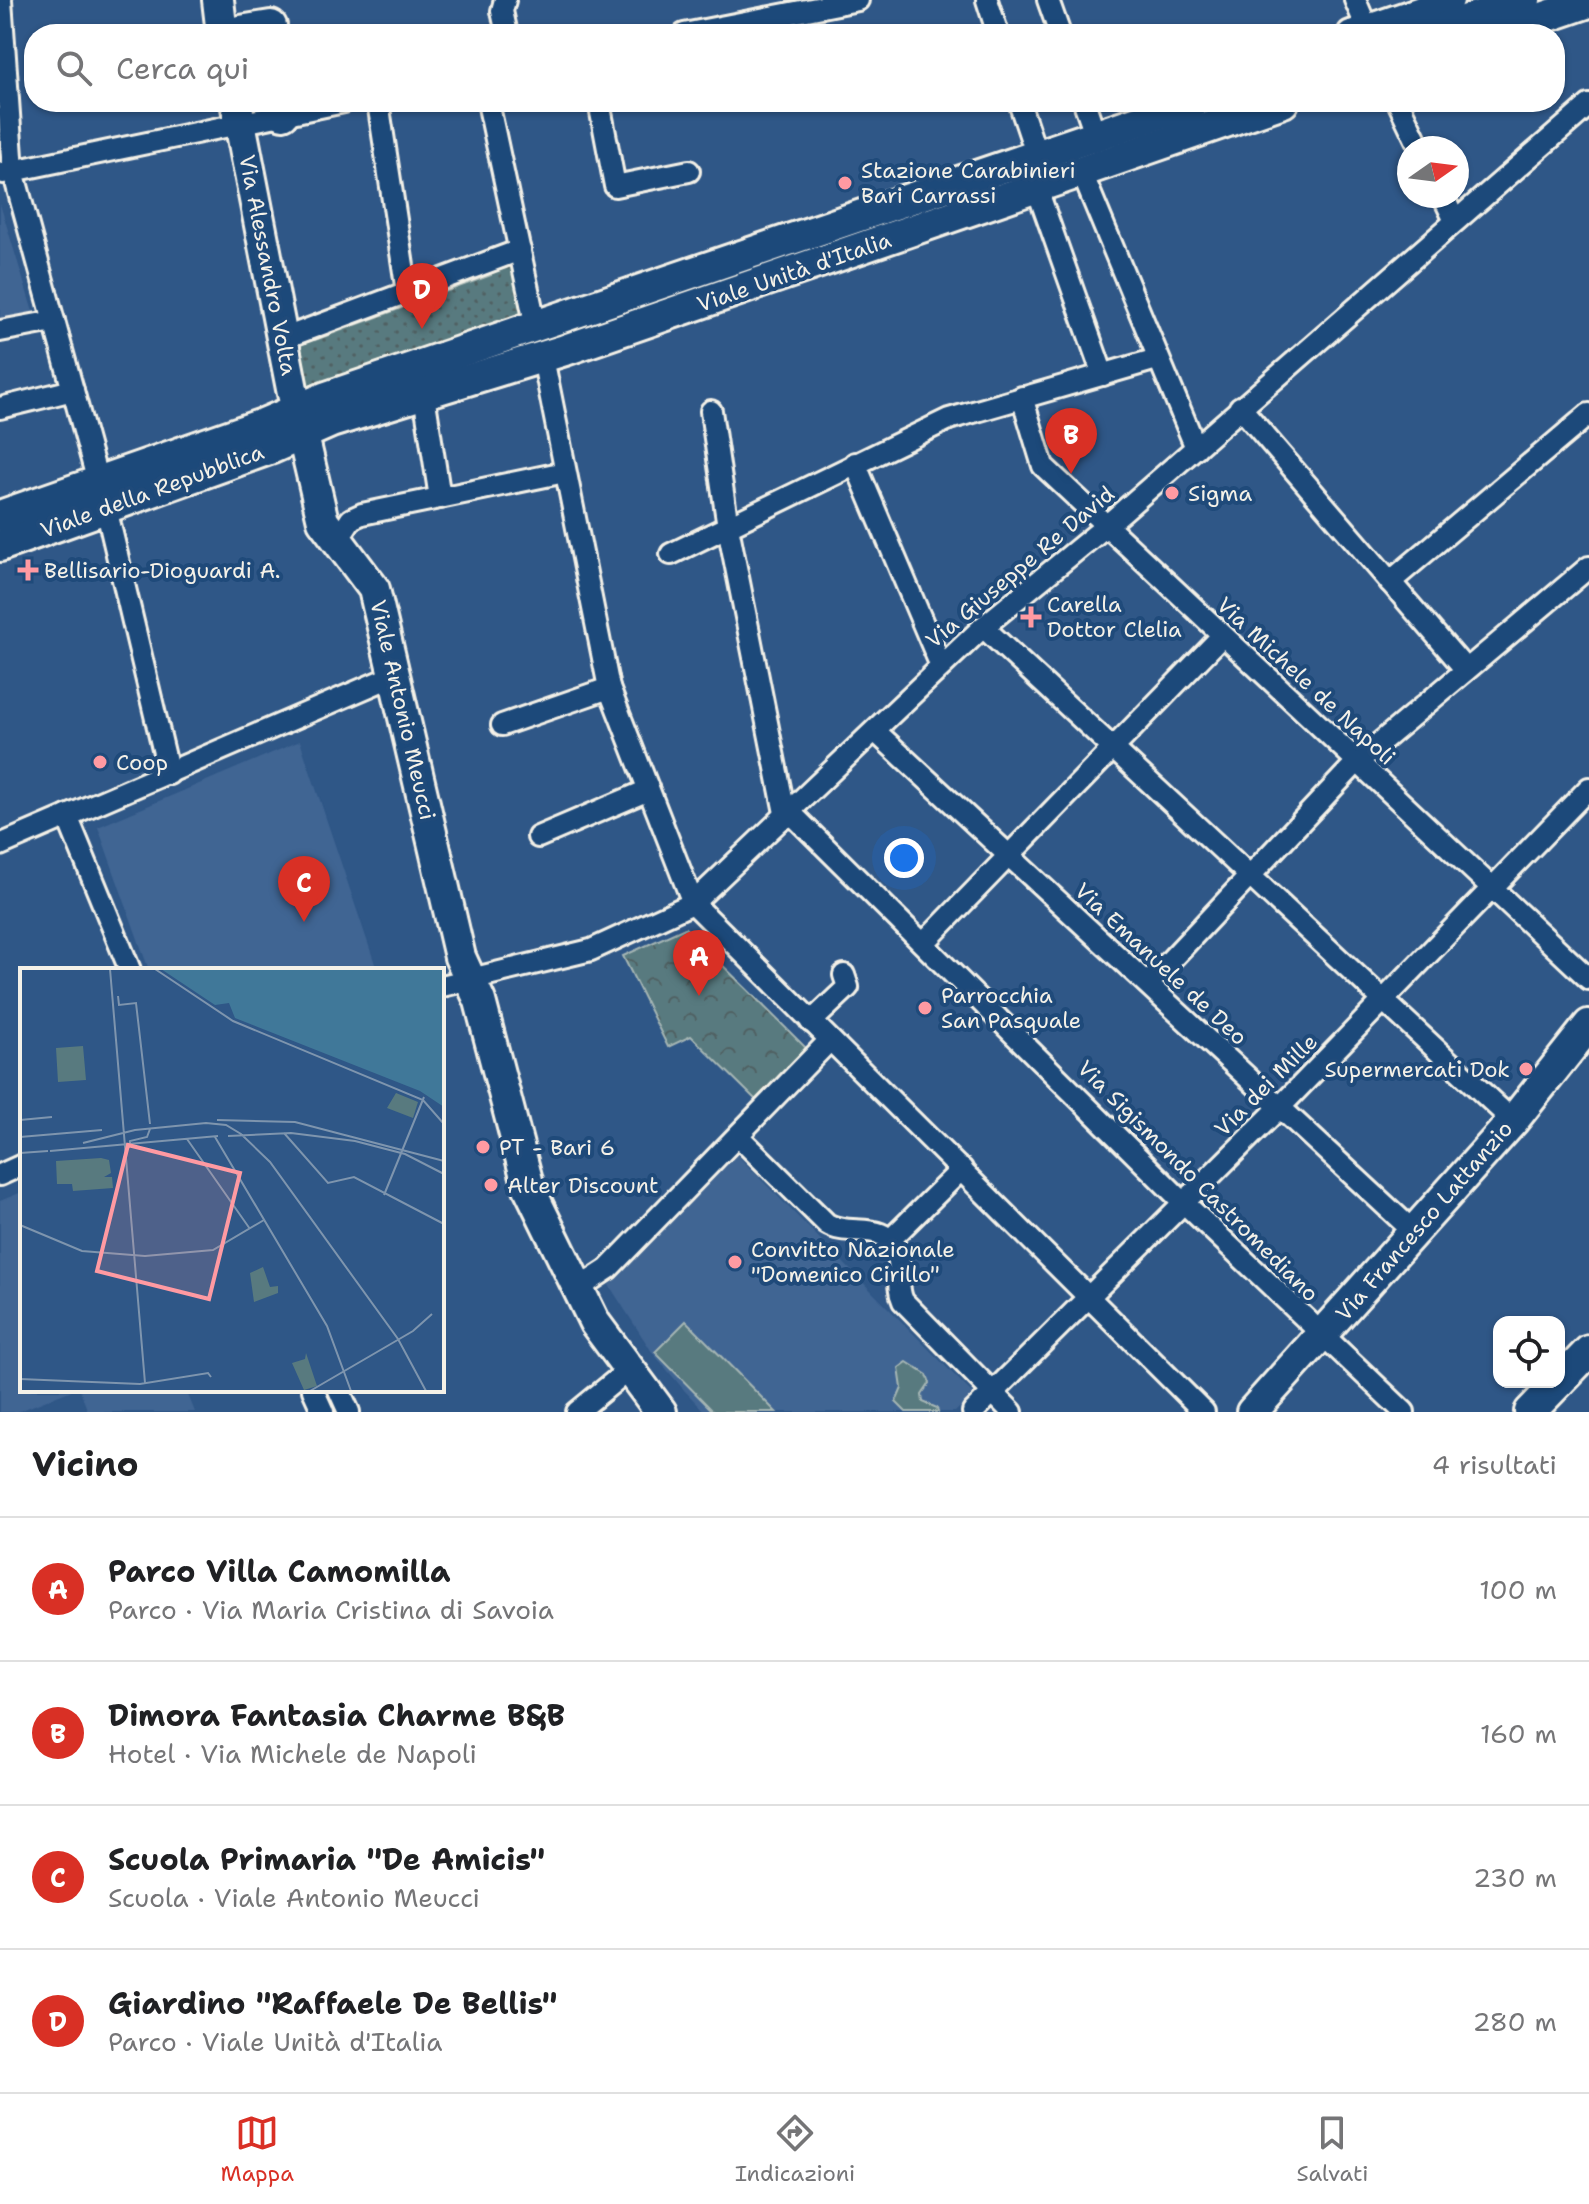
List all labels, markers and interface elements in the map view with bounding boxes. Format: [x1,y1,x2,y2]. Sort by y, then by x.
search box [24,24,1565,112]
icon: search [52,46,96,90]
text: Cerca qui [116,48,249,89]
north arrow [1397,136,1469,208]
street label: Via Alessandro Volta [232,152,304,378]
place label: Stazione Carabinieri Bari Carrassi [861,156,1076,210]
marker: Stazione Carabinieri Bari Carrassi [836,174,854,192]
street label: Viale Unità d'Italia [693,225,895,319]
pin: D [396,263,448,329]
pin: B [1045,408,1097,474]
street label: Viale della Repubblica [36,437,268,545]
street label: Via Giuseppe Re David [920,479,1120,655]
place label: Sigma [1188,479,1252,508]
marker: Sigma [1163,484,1181,502]
place label: Bellisario-Dioguardi A. [44,556,280,585]
marker: Bellisario-Dioguardi A. [19,561,37,579]
place label: Carella Dottor Clelia [1047,590,1182,644]
street label: Via Michele de Napoli [1211,591,1401,771]
street label: Viale Antonio Meucci [364,597,442,823]
marker: Carella Dottor Clelia [1022,608,1040,626]
place label: Coop [116,748,168,777]
marker: Coop [91,753,109,771]
your location [884,838,924,878]
pin: C [278,856,330,922]
street label: Via Emanuele de Deo [1069,876,1253,1052]
pin: A [673,930,725,996]
inset map [20,968,444,1392]
place label: Parrocchia San Pasquale [941,981,1081,1035]
marker: Parrocchia San Pasquale [916,999,934,1017]
street label: Via dei Mille [1208,1027,1324,1143]
street label: Via Sigismondo Castromediano [1071,1054,1325,1308]
place label: Supermercati Dok [1324,1055,1510,1084]
marker: Supermercati Dok [1517,1060,1535,1078]
street label: Via Francesco Lattanzio [1329,1115,1519,1327]
place label: PT - Bari 6 [499,1133,615,1162]
marker: PT - Bari 6 [474,1138,492,1156]
place label: Alter Discount [507,1171,659,1200]
marker: Alter Discount [482,1176,500,1194]
place label: Convitto Nazionale "Domenico Cirillo" [751,1235,955,1289]
marker: Convitto Nazionale "Domenico Cirillo" [726,1253,744,1271]
map controls [1493,1316,1565,1388]
button: locate [1493,1316,1565,1388]
text: Vicino [32,1441,139,1487]
text: 4 risultati [1432,1447,1557,1482]
text: Parco Villa Camomilla [108,1551,450,1592]
text: A [48,1572,68,1607]
text: 100 m [1479,1572,1557,1607]
text: Parco · Via Maria Cristina di Savoia [108,1592,554,1627]
text: Dimora Fantasia Charme B&B [108,1695,565,1736]
text: B [50,1716,66,1751]
text: 160 m [1480,1716,1557,1751]
text: Hotel · Via Michele de Napoli [108,1736,477,1771]
text: Scuola Primaria "De Amicis" [108,1839,545,1880]
text: C [50,1860,66,1895]
text: 230 m [1473,1860,1557,1895]
text: Scuola · Viale Antonio Meucci [108,1880,480,1915]
text: Giardino "Raffaele De Bellis" [108,1983,558,2024]
text: D [49,2004,67,2039]
text: 280 m [1472,2004,1557,2039]
text: Parco · Viale Unità d'Italia [108,2024,442,2059]
tab: Mappa [221,2111,294,2188]
tab: Indicazioni [735,2111,855,2188]
tab: Salvati [1296,2111,1368,2188]

